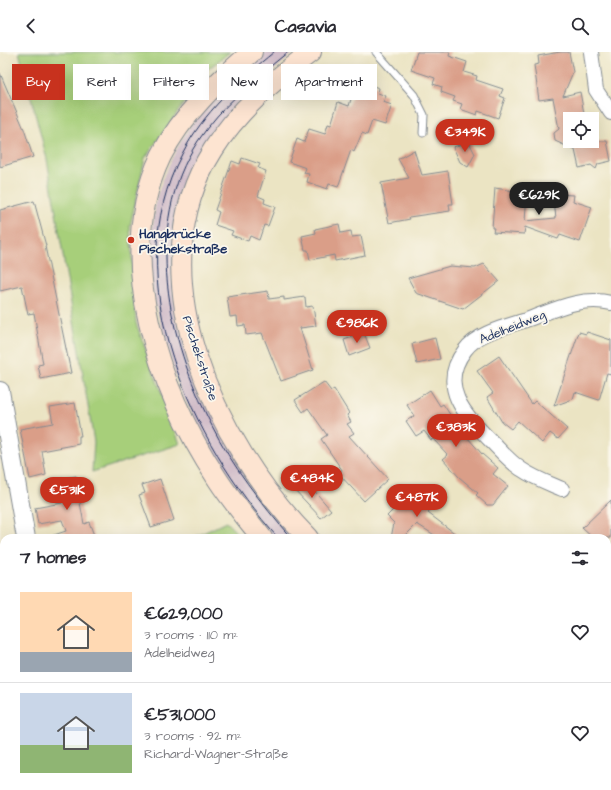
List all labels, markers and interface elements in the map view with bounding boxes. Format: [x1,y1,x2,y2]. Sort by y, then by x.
text: Casavia [275,14,336,39]
icon: back [20,15,42,37]
icon: search [569,15,591,37]
chip: Buy [12,64,65,100]
chip: Rent [73,64,131,100]
chip: Filters [139,64,209,100]
chip: New [217,64,273,100]
chip: Apartment [281,64,377,100]
map controls [563,112,599,148]
button: locate [563,112,599,148]
pin: €349K [437,119,493,153]
text: €349K [444,123,486,141]
pin: €629K [511,182,567,216]
text: €629K [518,186,560,204]
place label: Hangbrücke Pischekstraße [139,225,227,258]
marker: Hangbrücke Pischekstraße [126,235,136,245]
street label: Adelheidweg [476,305,549,349]
pin: €986K [329,310,385,344]
street label: Pischekstraße [178,314,222,403]
text: €986K [336,314,378,332]
pin: €383K [428,414,484,448]
text: €383K [436,418,476,436]
pin: €484K [284,465,340,499]
text: €484K [290,469,334,487]
pin: €531K [39,477,95,511]
text: €531K [49,481,85,499]
pin: €487K [389,484,445,518]
text: €487K [395,488,439,506]
text: 7 homes [20,546,86,570]
icon: filters [569,547,591,569]
text: €629,000 [144,602,223,626]
icon: home [52,608,100,656]
icon: heart [569,621,591,643]
text: 3 rooms · 110 m² [144,626,238,644]
text: Adelheidweg [144,644,214,662]
text: €531,000 [144,703,216,727]
icon: home [52,709,100,757]
icon: heart [569,722,591,744]
text: 3 rooms · 92 m² [144,727,242,745]
text: Richard-Wagner-Straße [144,745,288,763]

